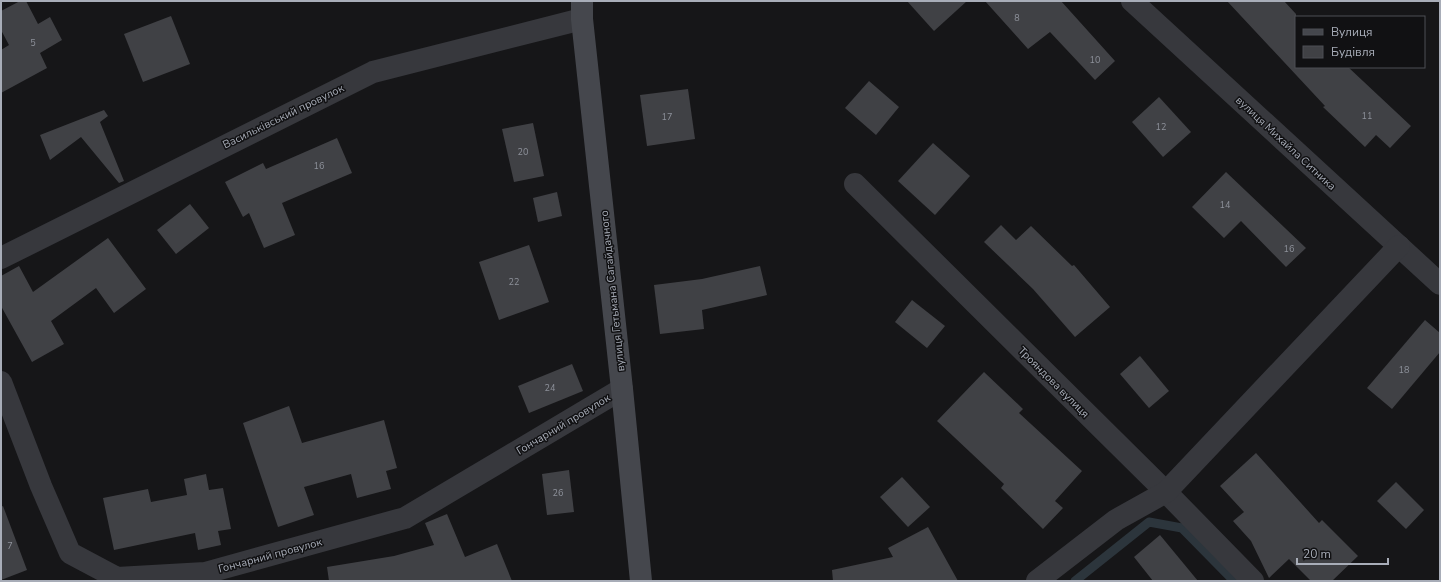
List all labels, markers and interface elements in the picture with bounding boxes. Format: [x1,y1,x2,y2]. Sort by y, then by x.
house number: 8 [1014,12,1020,24]
legend [1295,16,1425,68]
text: Вулиця [1331,24,1373,40]
house number: 5 [30,37,36,49]
text: Будівля [1331,44,1375,60]
house number: 10 [1090,54,1100,66]
street label: Васильківський провулок [220,80,347,152]
street label: вулиця Михайла Ситника [1232,93,1339,194]
house number: 11 [1362,110,1372,122]
house number: 17 [662,111,672,123]
house number: 12 [1156,121,1166,133]
house number: 20 [518,146,528,158]
house number: 16 [314,160,324,172]
house number: 14 [1220,199,1231,211]
street label: вулиця Гетьмана Сагайдачного [597,210,628,372]
house number: 16 [1284,243,1294,255]
house number: 22 [509,276,519,288]
street label: Трояндова вулиця [1015,343,1093,421]
house number: 18 [1399,364,1409,376]
house number: 24 [545,382,556,394]
street label: Гончарний провулок [514,390,613,458]
house number: 26 [553,487,563,499]
street label: Гончарний провулок [217,534,324,577]
house number: 7 [7,540,13,552]
scale bar [1297,540,1388,566]
text: 20 m [1303,546,1331,562]

